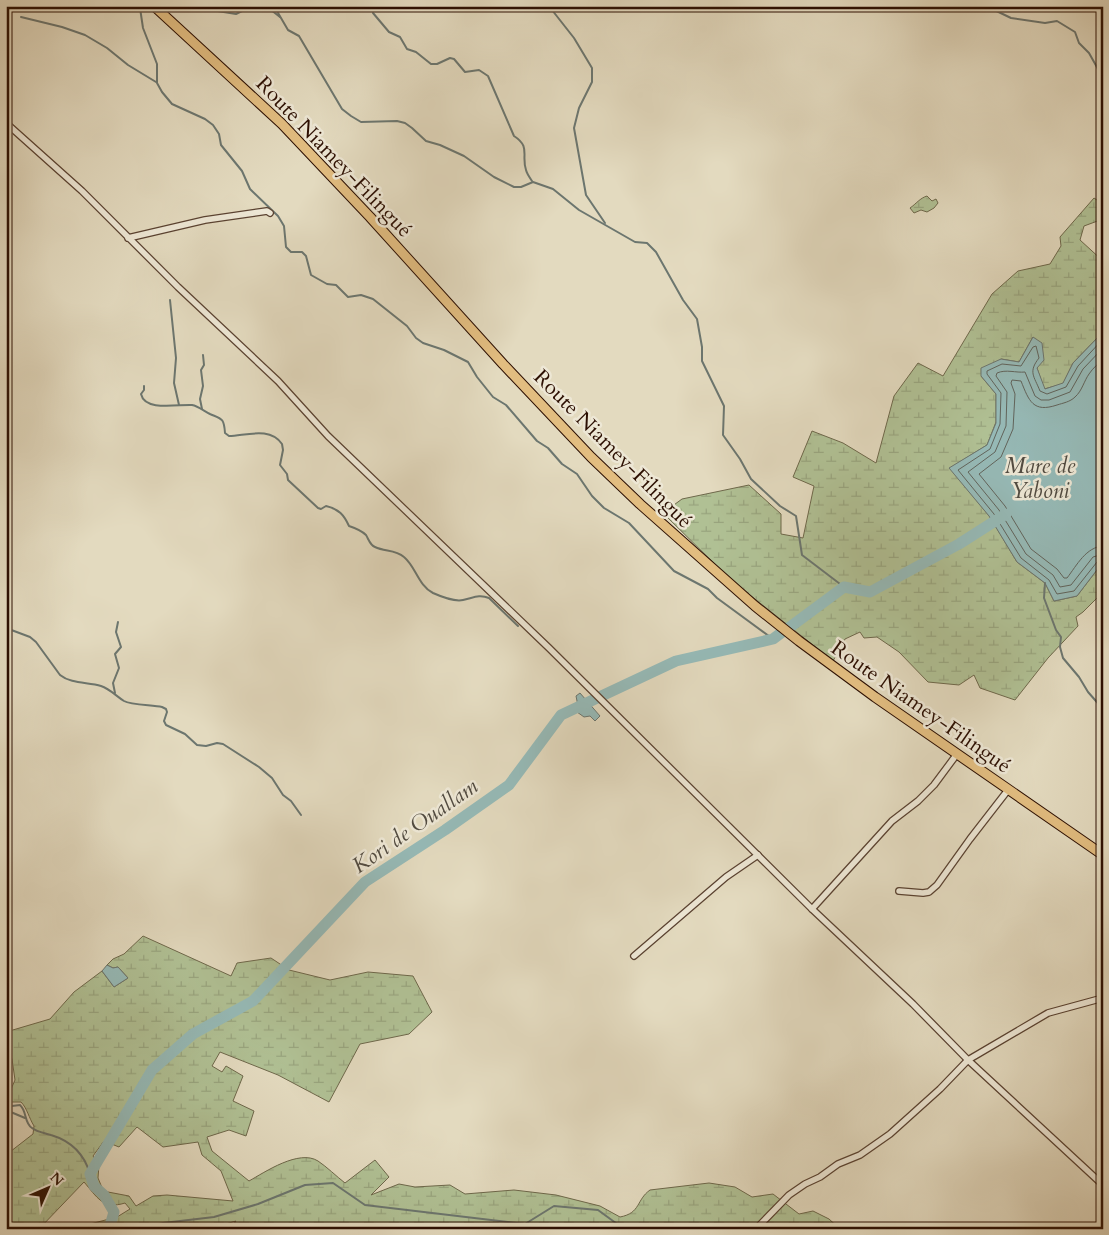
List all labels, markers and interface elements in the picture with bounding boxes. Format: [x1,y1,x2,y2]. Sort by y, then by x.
street label: Route Niamey-Filingué [249,70,419,244]
street label: Route Niamey-Filingué [527,363,699,535]
water label: Mare de Yaboni [1005,451,1076,506]
street label: Route Niamey-Filingué [825,634,1017,780]
water label: Kori de Ouallam [346,771,484,881]
north arrow [22,1162,72,1212]
text: N [46,1168,68,1190]

